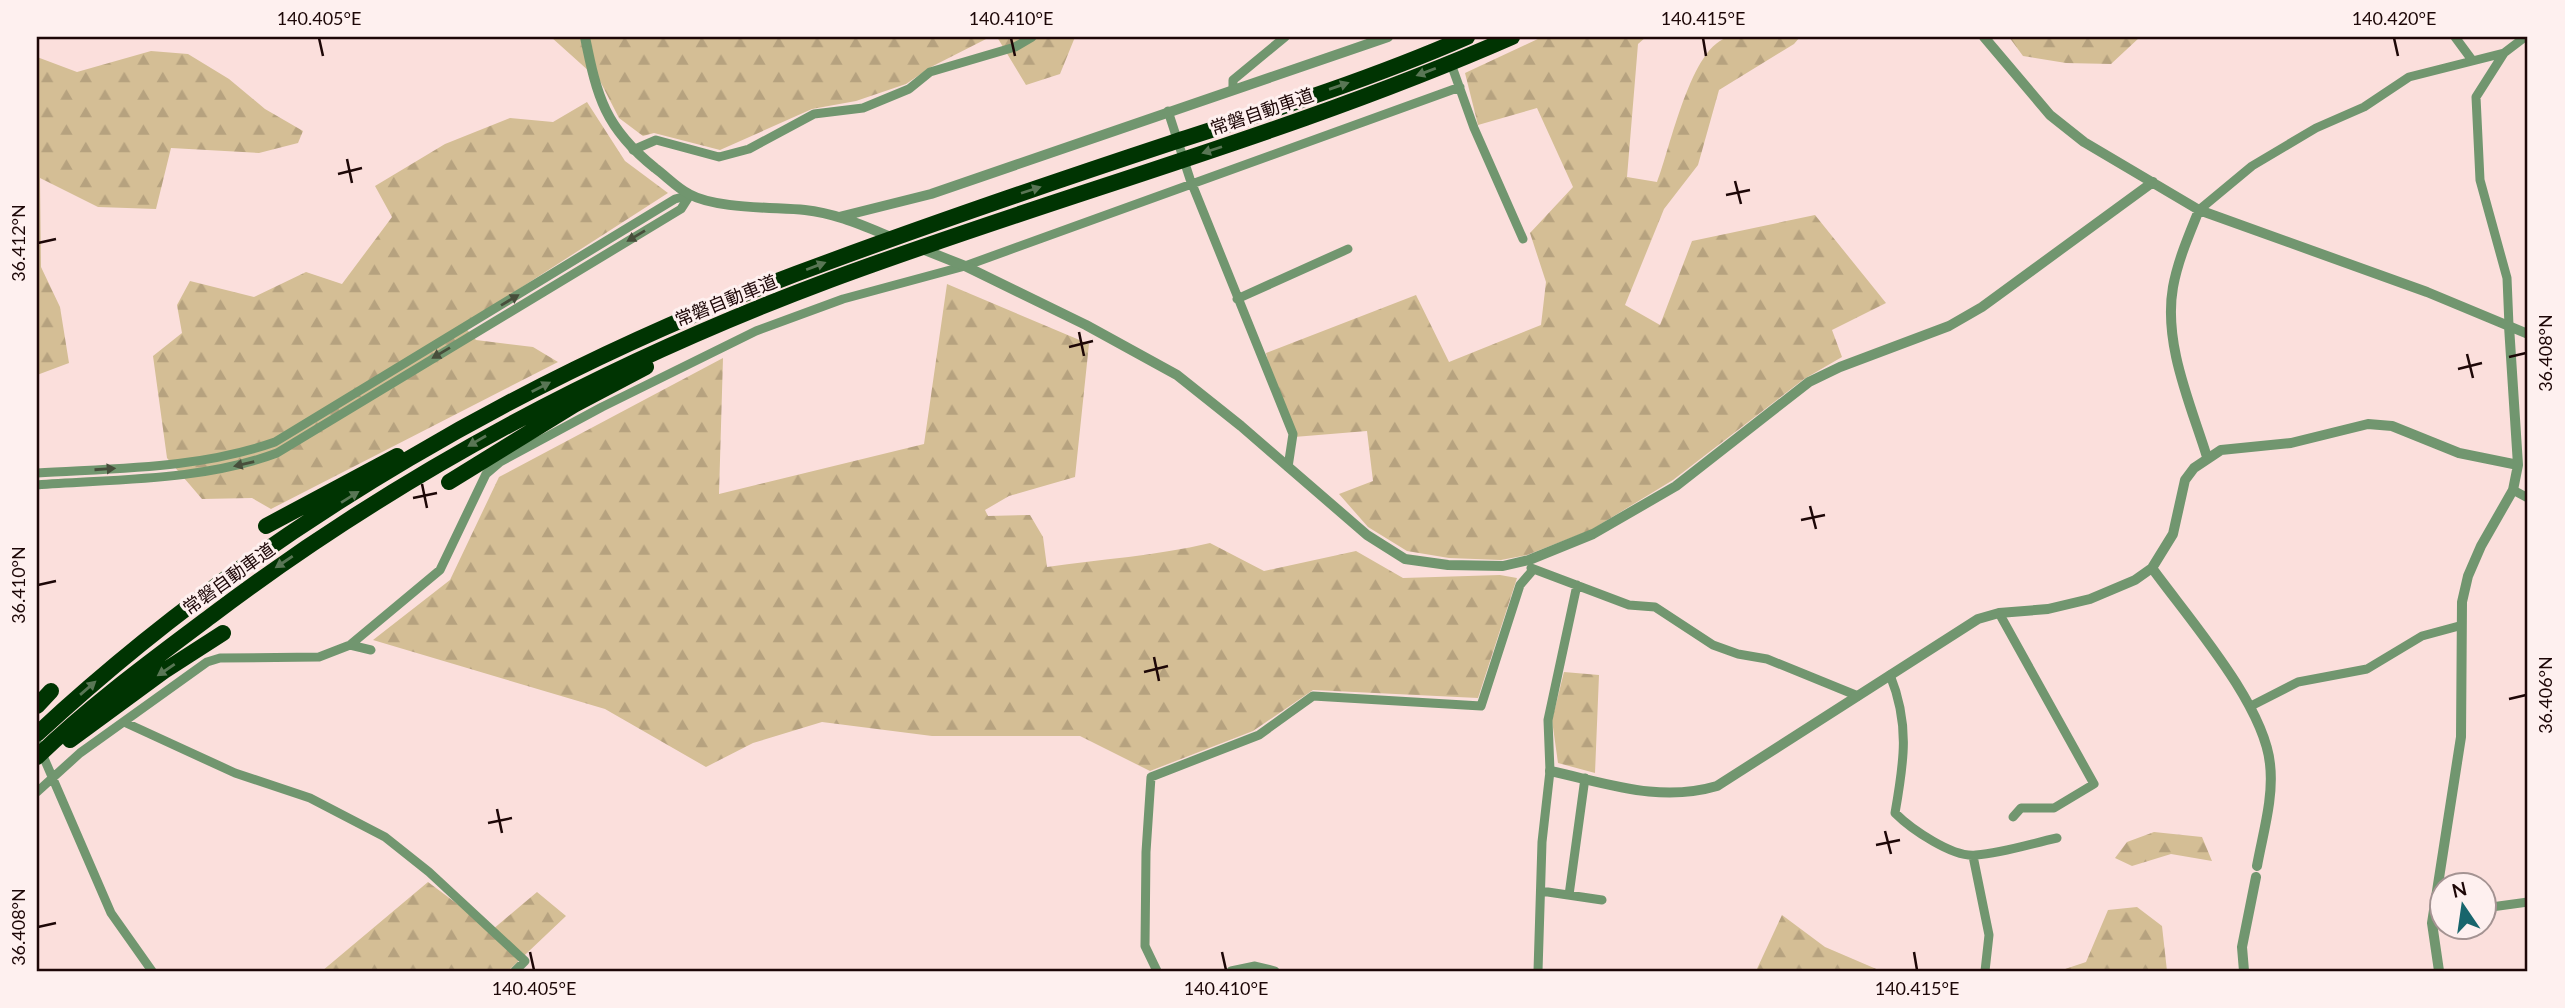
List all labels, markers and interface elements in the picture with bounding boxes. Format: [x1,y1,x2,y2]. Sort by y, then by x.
text: 140.405°E [277,7,361,29]
text: 140.410°E [969,7,1053,29]
text: 140.415°E [1661,7,1745,29]
text: 140.420°E [2352,7,2436,29]
one-way arrow [1416,67,1437,78]
one-way arrow [1329,80,1350,91]
street label: 常磐自動車道 [1207,83,1316,139]
one-way arrow [1202,145,1223,156]
one-way arrow [1020,184,1041,195]
text: 36.412°N [7,204,29,282]
one-way arrow [627,229,646,242]
one-way arrow [806,261,827,272]
street label: 常磐自動車道 [671,270,780,331]
one-way arrow [500,293,519,306]
text: 36.408°N [2534,314,2556,392]
one-way arrow [432,347,451,359]
one-way arrow [531,381,551,393]
one-way arrow [467,435,486,448]
one-way arrow [233,458,255,469]
one-way arrow [94,463,116,474]
one-way arrow [341,490,360,503]
street label: 常磐自動車道 [178,538,279,619]
text: 36.410°N [7,546,29,624]
one-way arrow [274,555,293,568]
text: 36.406°N [2534,656,2556,734]
one-way arrow [157,663,175,677]
one-way arrow [79,680,97,696]
north arrow [2428,872,2498,942]
text: N [2449,876,2469,902]
text: 36.408°N [7,888,29,966]
text: 140.405°E [492,977,576,999]
text: 140.410°E [1184,977,1268,999]
text: 140.415°E [1875,977,1959,999]

